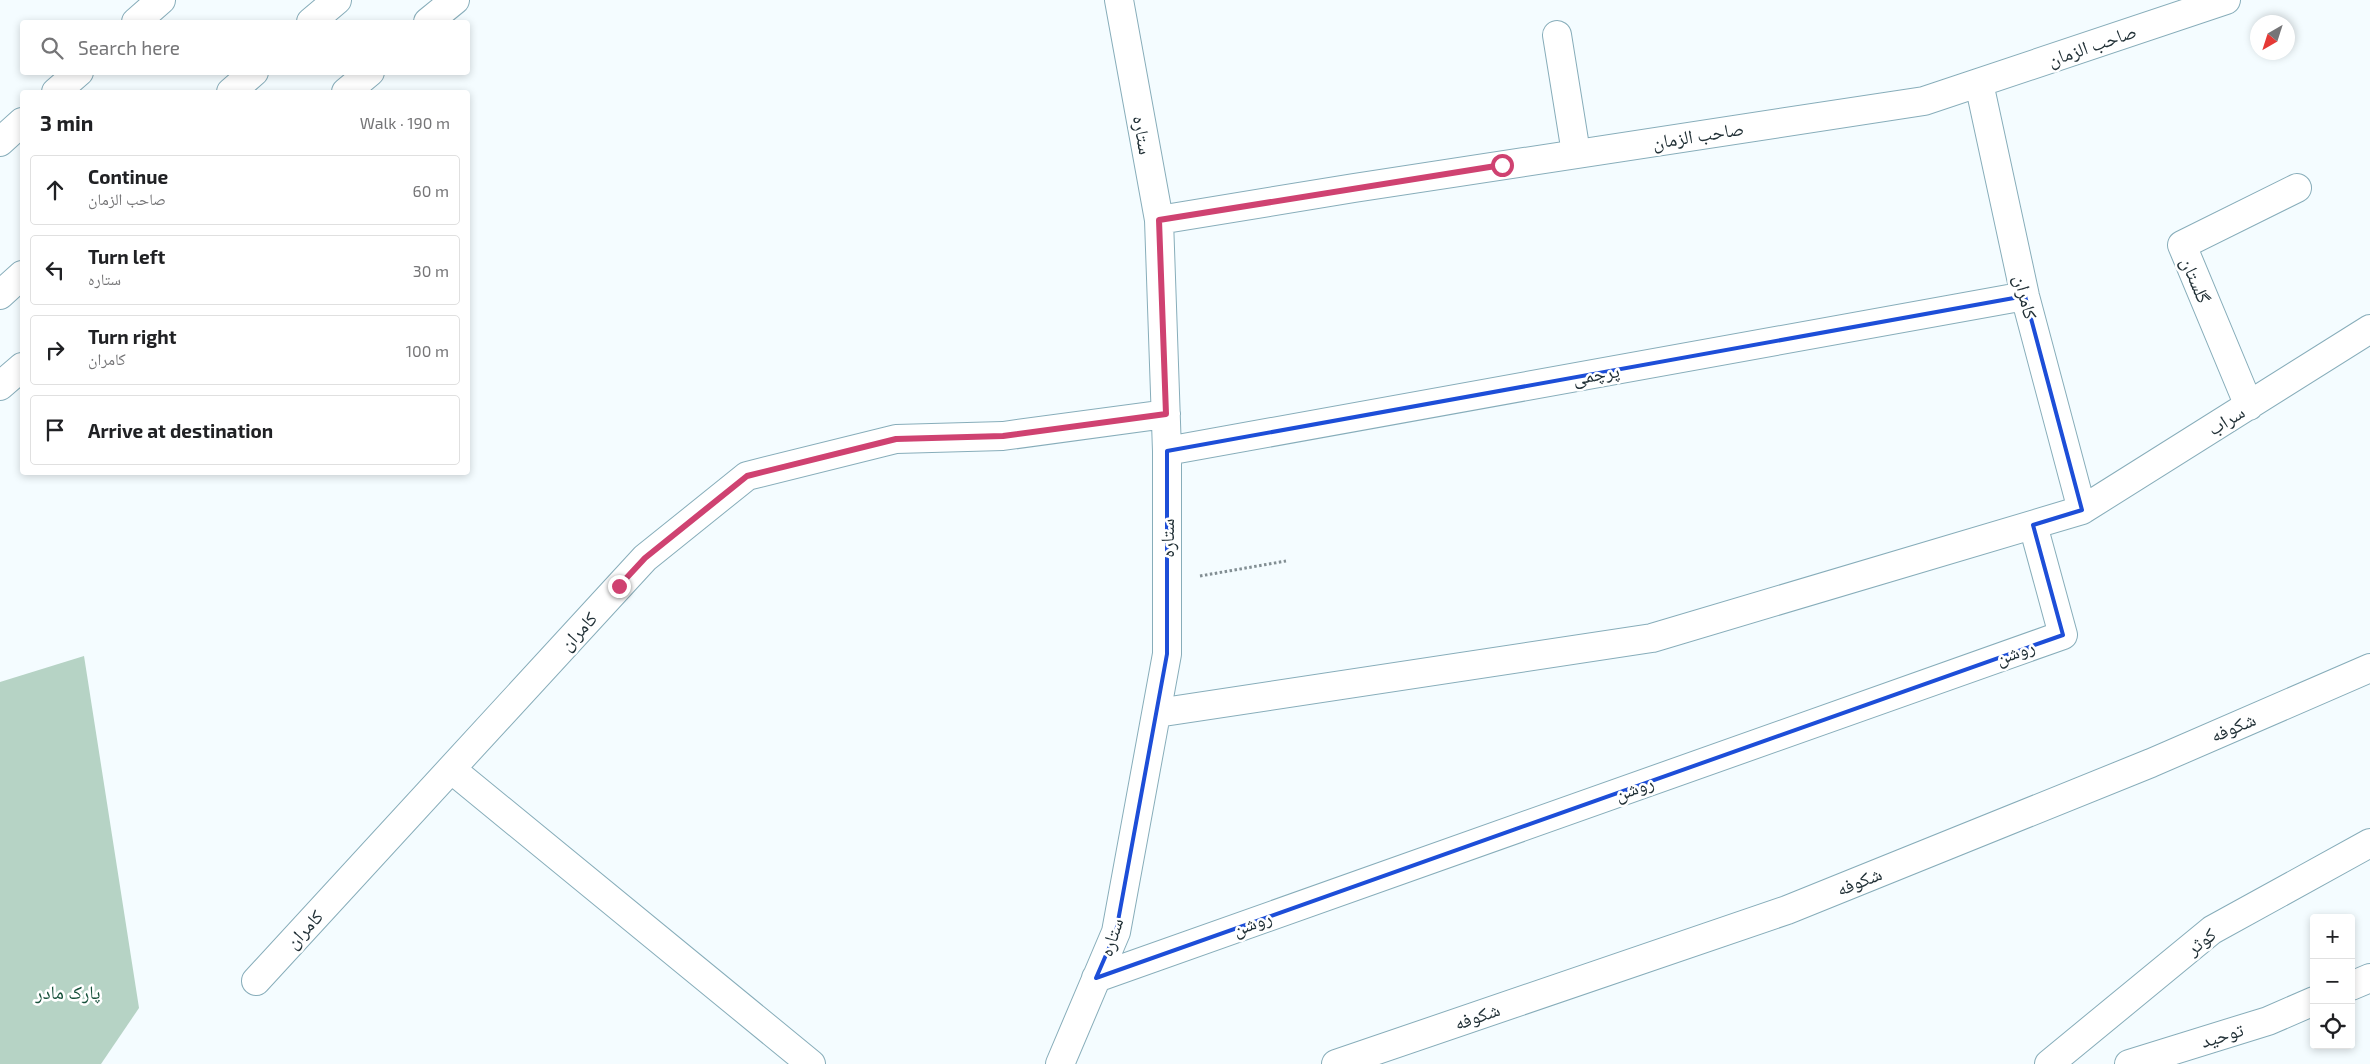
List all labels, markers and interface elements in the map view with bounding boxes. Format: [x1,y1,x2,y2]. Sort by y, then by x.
north arrow [2250,15,2295,60]
street label: صاحب الزمان [2044,19,2140,71]
search box [20,20,470,75]
icon: search [38,34,66,62]
text: Search here [78,36,180,59]
text: 3 min [40,110,93,135]
text: Walk · 190 m [360,113,450,132]
street label: ستاره [1128,114,1158,156]
street label: صاحب الزمان [1650,116,1746,154]
route start [1491,154,1514,177]
text: Continue [88,165,168,188]
icon: ahead [41,176,69,204]
text: 60 m [413,181,449,200]
text: صاحب الزمان [88,189,166,208]
text: Turn left [88,245,165,268]
street label: گلستان [2176,253,2216,307]
icon: left [41,256,69,284]
text: 30 m [413,261,449,280]
text: ستاره [88,269,121,288]
street label: کامران [2009,272,2043,322]
text: Turn right [88,325,176,348]
icon: right [41,336,69,364]
text: 100 m [406,341,449,360]
text: کامران [88,349,126,368]
street label: پرچمی [1571,358,1621,390]
street label: سراب [2203,399,2249,441]
icon: arrive [41,416,69,444]
text: Arrive at destination [88,419,273,442]
street label: ستاره [1155,518,1179,558]
route end [608,575,631,598]
street label: کامران [554,606,602,656]
street label: روشن [1992,634,2038,670]
street label: شکوفه [2207,707,2259,747]
street label: روشن [1611,770,1657,806]
street label: شکوفه [1833,861,1885,901]
street label: کامران [280,904,328,954]
street label: روشن [1229,905,1275,941]
map controls [2310,914,2355,1049]
button: + [2310,914,2355,959]
street label: ستاره [1094,915,1128,959]
street label: کوثر [2181,922,2221,961]
button: − [2310,959,2355,1004]
park label: پارک مادر [34,980,101,1004]
street label: شکوفه [1451,997,1503,1035]
button: locate [2310,1004,2355,1049]
street label: توحید [2198,1017,2247,1053]

